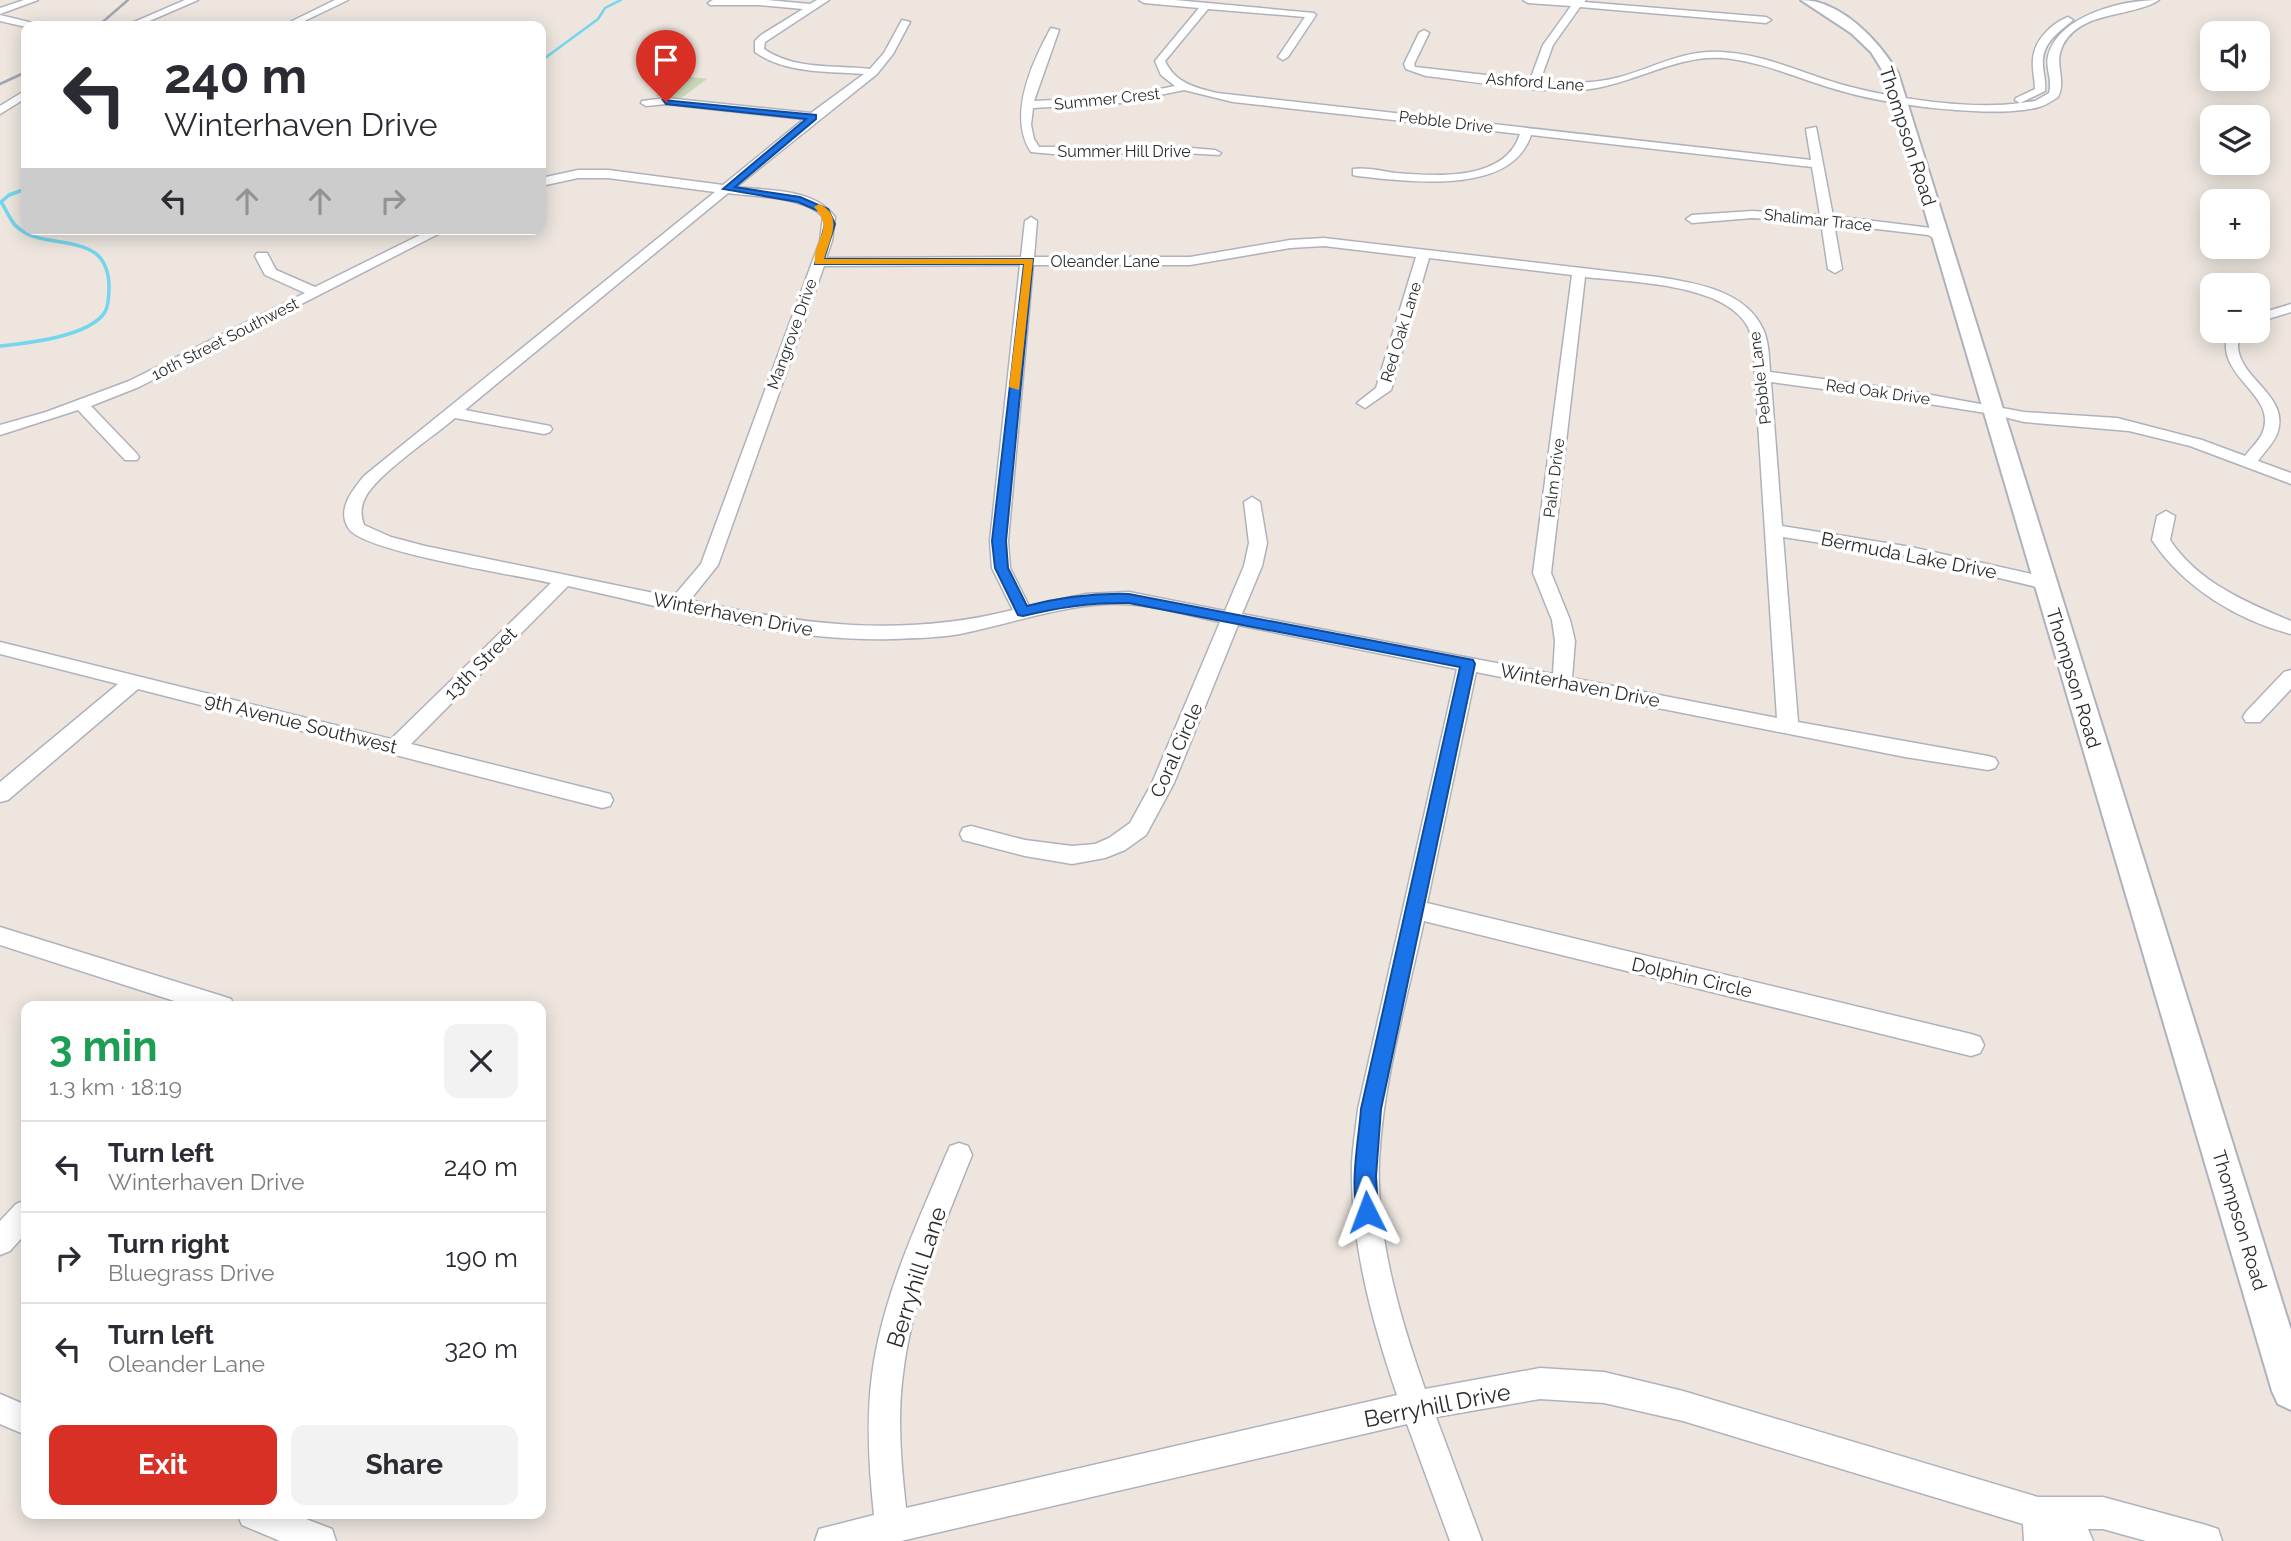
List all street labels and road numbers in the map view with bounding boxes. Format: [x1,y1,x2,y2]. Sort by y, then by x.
street label: Thompson Road [1875,64,1941,208]
street label: Ashford Lane [1485,69,1585,95]
street label: Summer Crest [1053,84,1161,114]
street label: Pebble Drive [1398,107,1494,137]
street label: Summer Hill Drive [1057,142,1191,161]
street label: Shalimar Trace [1763,205,1873,235]
street label: Oleander Lane [1050,252,1160,271]
street label: Mangrove Drive [763,276,821,392]
street label: Red Oak Lane [1377,280,1425,384]
street label: 10th Street Southwest [148,293,302,384]
street label: Pebble Lane [1745,330,1775,426]
street label: Red Oak Drive [1825,375,1931,409]
street label: Palm Drive [1540,437,1568,519]
street label: Bermuda Lake Drive [1819,527,1999,583]
street label: Winterhaven Drive [651,588,815,640]
street label: Thompson Road [2042,605,2106,751]
street label: 13th Street [439,622,521,704]
street label: Winterhaven Drive [1498,659,1662,711]
street label: 9th Avenue Southwest [203,688,400,758]
street label: Coral Circle [1145,699,1207,801]
street label: Dolphin Circle [1629,952,1755,1002]
street label: Thompson Road [2208,1147,2272,1293]
street label: Berryhill Lane [881,1203,951,1351]
street label: Berryhill Drive [1362,1378,1512,1432]

